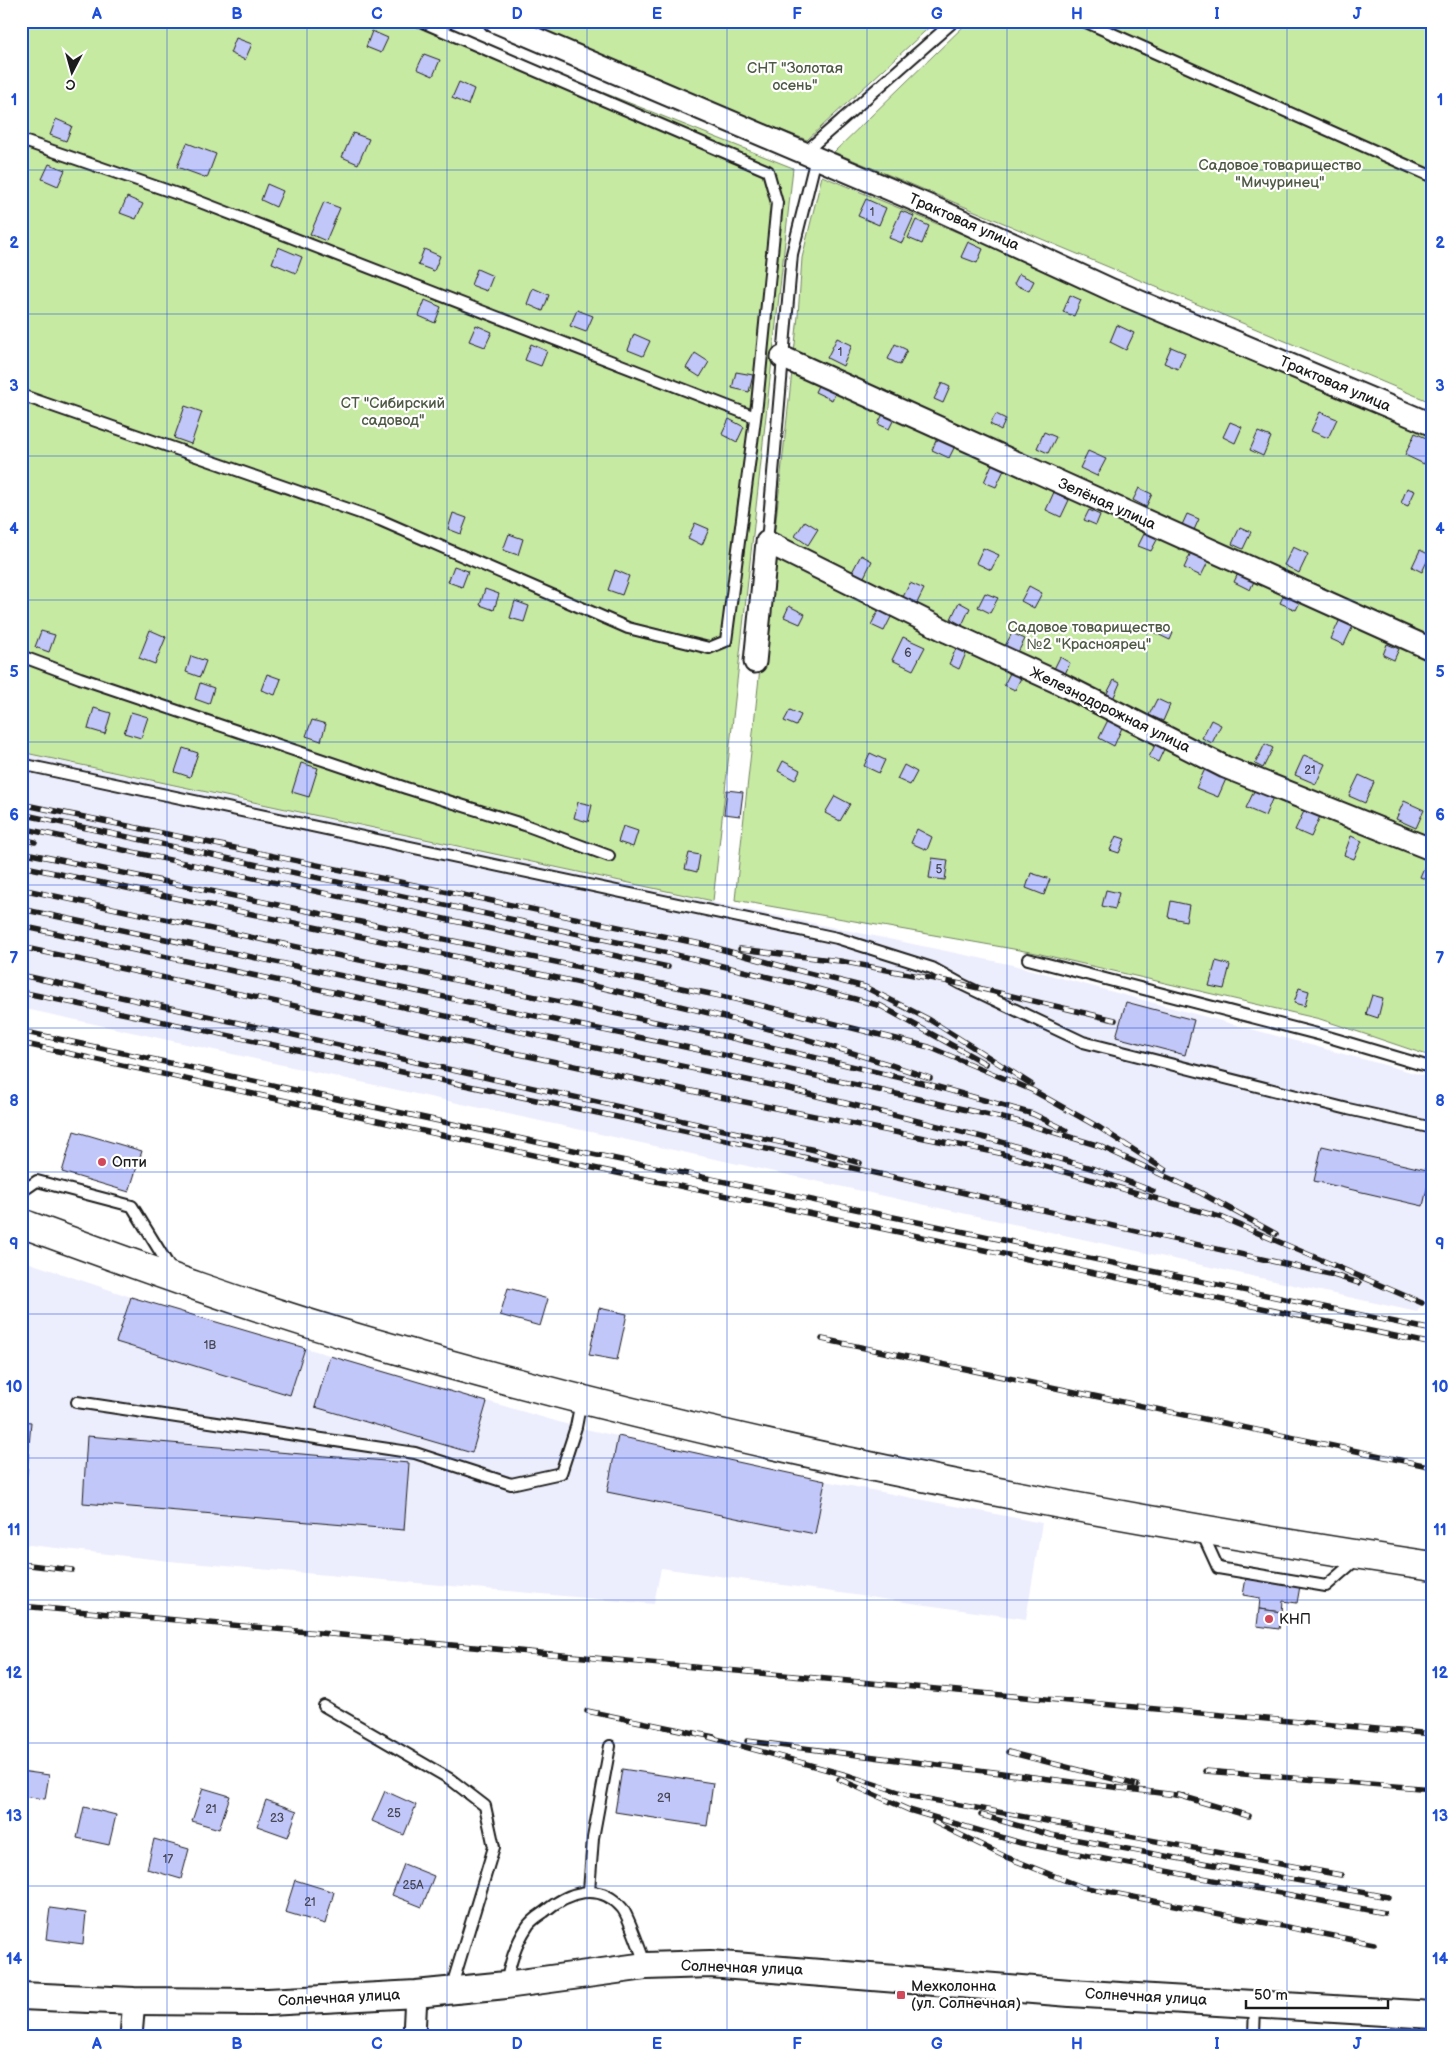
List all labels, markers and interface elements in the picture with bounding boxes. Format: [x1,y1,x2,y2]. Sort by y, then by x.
text: A [91,5,102,24]
text: B [231,5,243,24]
text: C [371,5,383,24]
text: D [511,5,523,24]
text: E [652,5,662,24]
text: F [792,5,802,24]
text: G [931,5,943,24]
text: H [1071,5,1083,24]
text: I [1214,5,1220,24]
text: J [1353,5,1362,24]
north arrow [48,48,98,98]
park label: СНТ "Золотая осень" [747,59,843,95]
text: С [65,75,76,93]
text: 1 [11,91,17,110]
text: 1 [1437,91,1443,110]
park label: Садовое товарищество "Мичуринец" [1199,156,1362,192]
street label: Трактовая улица [906,189,1022,255]
house number: 1 [870,205,874,220]
text: 2 [9,234,19,253]
text: 2 [1435,234,1445,253]
house number: 1 [838,345,842,360]
street label: Трактовая улица [1276,352,1394,416]
text: 3 [9,377,19,396]
text: 3 [1435,377,1445,396]
park label: СТ "Сибирский садовод" [341,394,445,430]
street label: Зелёная улица [1055,474,1159,534]
text: 4 [9,520,19,539]
text: 4 [1435,520,1445,539]
park label: Садовое товарищество №2 "Красноярец" [1008,618,1171,654]
house number: 6 [904,646,912,661]
text: 5 [9,663,19,682]
street label: Железнодорожная улица [1027,663,1193,757]
text: 5 [1435,663,1445,682]
house number: 21 [1304,763,1316,778]
text: 6 [9,806,19,825]
text: 6 [1435,806,1445,825]
house number: 5 [936,862,943,877]
text: 7 [10,949,19,968]
text: 7 [1436,949,1445,968]
text: 8 [9,1092,19,1111]
text: 8 [1435,1092,1445,1111]
place label: Опти [112,1153,147,1172]
marker: Опти [96,1156,108,1168]
text: 9 [9,1235,19,1254]
text: 9 [1435,1235,1445,1254]
house number: 1В [204,1338,217,1353]
text: 10 [6,1378,22,1397]
text: 10 [1432,1378,1448,1397]
text: 11 [7,1521,21,1540]
text: 11 [1433,1521,1447,1540]
place label: КНП [1279,1610,1311,1629]
marker: КНП [1263,1613,1275,1625]
text: 12 [6,1664,23,1683]
text: 12 [1432,1664,1449,1683]
house number: 29 [657,1791,671,1806]
house number: 21 [205,1802,217,1817]
house number: 25 [387,1806,401,1821]
text: 13 [6,1807,22,1826]
text: 13 [1432,1807,1448,1826]
house number: 23 [270,1811,284,1826]
house number: 17 [163,1852,173,1867]
house number: 25А [402,1878,424,1893]
house number: 21 [304,1895,316,1910]
text: 14 [6,1950,23,1969]
text: 14 [1432,1950,1449,1969]
street label: Солнечная улица [681,1956,804,1980]
place label: Мехколонна (ул. Солнечная) [911,1977,1021,2013]
scale bar [1246,1977,1389,2009]
street label: Солнечная улица [1084,1984,1208,2010]
street label: Солнечная улица [277,1985,401,2011]
text: 50 m [1254,1986,1288,2005]
marker: Мехколонна (ул. Солнечная) [895,1989,907,2001]
text: A [91,2035,102,2054]
text: B [231,2035,243,2054]
text: C [371,2035,383,2054]
text: D [511,2035,523,2054]
text: E [652,2035,662,2054]
text: F [792,2035,802,2054]
text: G [931,2035,943,2054]
text: H [1071,2035,1083,2054]
text: I [1214,2035,1220,2054]
text: J [1353,2035,1362,2054]

